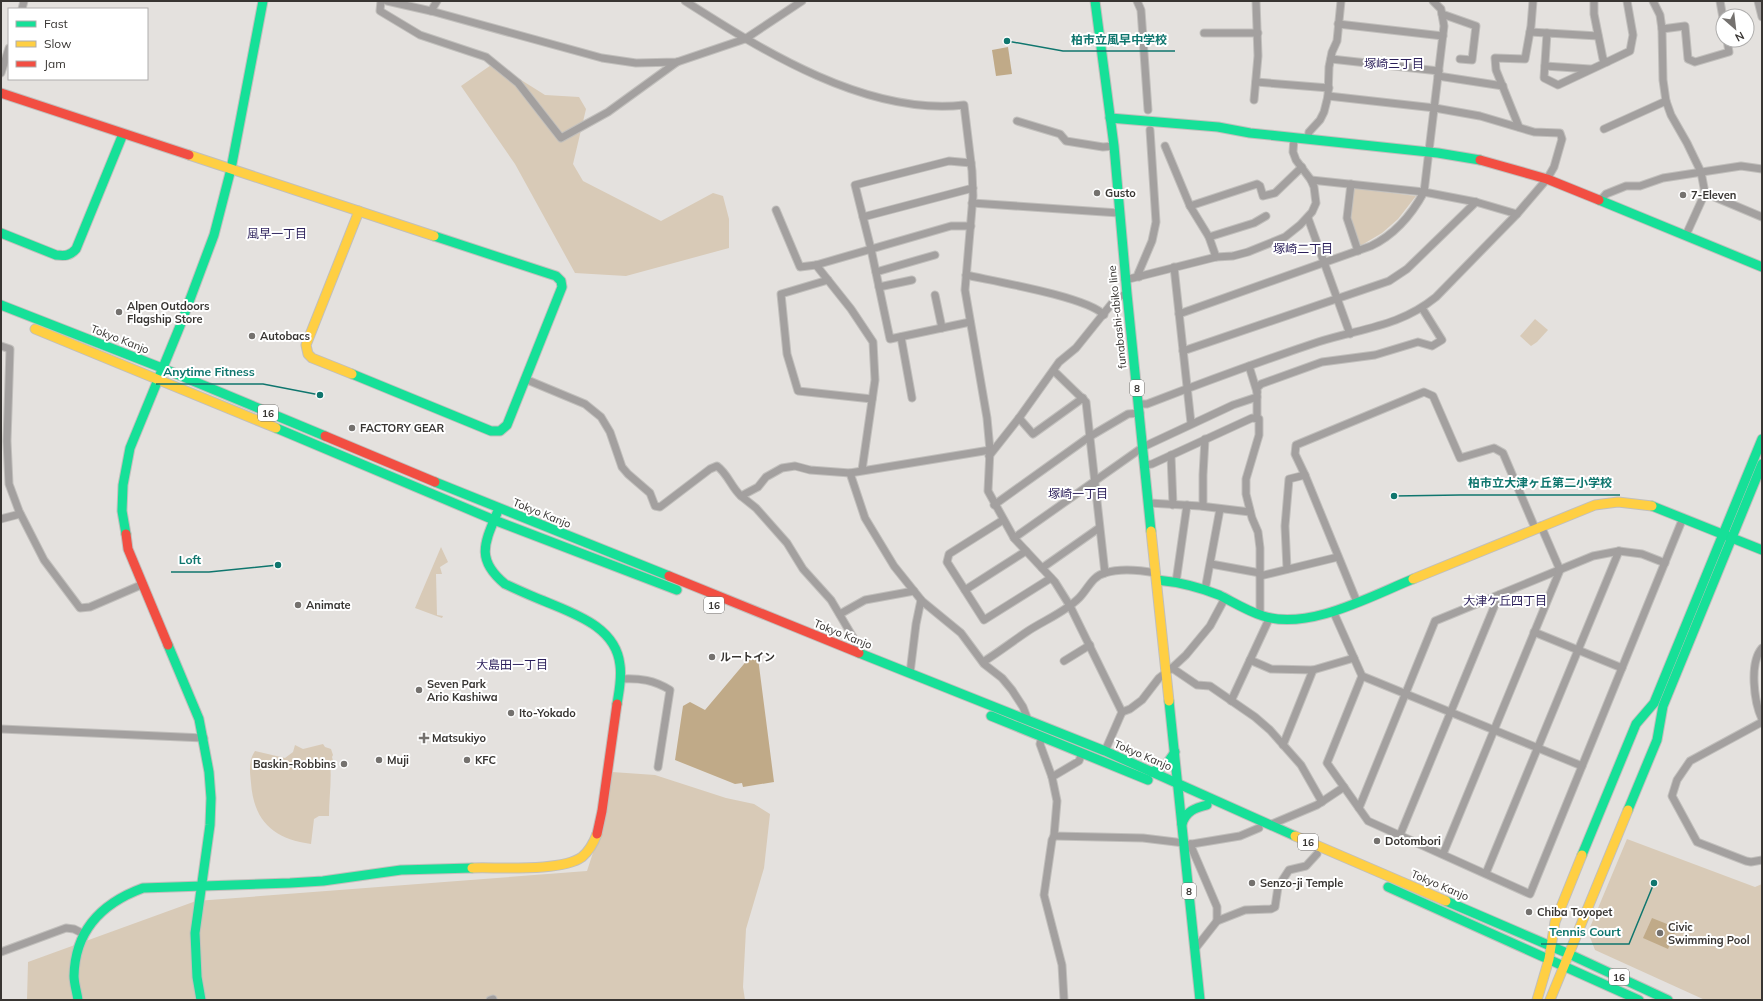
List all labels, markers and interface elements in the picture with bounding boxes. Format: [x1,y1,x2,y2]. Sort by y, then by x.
legend [8,8,148,80]
north arrow [1715,8,1755,48]
text: Fast [44,16,68,31]
callout: 柏市立風早中学校 [1063,27,1175,51]
text: N [1733,29,1747,45]
text: 柏市立風早中学校 [1071,32,1167,47]
text: Slow [44,36,72,51]
text: Jam [44,56,66,71]
district label: 塚崎三丁目 [1364,56,1424,71]
place label: Gusto [1105,186,1136,200]
marker: Gusto [1092,188,1102,198]
place label: 7-Eleven [1691,188,1736,202]
marker: 7-Eleven [1678,190,1688,200]
district label: 風早一丁目 [247,226,307,241]
district label: 塚崎二丁目 [1273,241,1333,256]
street label: funabashi-abiko line [1105,265,1129,369]
place label: Alpen Outdoors Flagship Store [127,299,210,326]
marker: Alpen Outdoors Flagship Store [114,307,124,317]
street label: Tokyo Kanjo [89,321,151,357]
place label: Autobacs [260,329,311,343]
marker: Autobacs [247,331,257,341]
callout: Anytime Fitness [156,360,263,384]
text: Anytime Fitness [163,364,255,379]
road number: 8 [1130,380,1144,396]
road number: 16 [258,405,278,421]
place label: FACTORY GEAR [360,421,445,435]
marker: FACTORY GEAR [347,423,357,433]
callout: 柏市立大津ヶ丘第二小学校 [1460,471,1620,495]
text: 柏市立大津ヶ丘第二小学校 [1468,475,1612,490]
district label: 塚崎一丁目 [1048,486,1108,501]
street label: Tokyo Kanjo [511,495,573,531]
callout: Loft [171,548,209,572]
text: Loft [179,552,202,567]
district label: 大津ケ丘四丁目 [1463,593,1547,608]
road number: 16 [704,597,724,613]
place label: Animate [306,598,351,612]
marker: Animate [293,600,303,610]
street label: Tokyo Kanjo [812,616,874,652]
place label: ルートイン [720,650,775,664]
marker: ルートイン [707,652,717,662]
district label: 大島田一丁目 [476,657,548,672]
place label: Seven Park Ario Kashiwa [427,677,498,704]
marker: Seven Park Ario Kashiwa [414,685,424,695]
place label: Ito-Yokado [519,706,576,720]
marker: Ito-Yokado [506,708,516,718]
place label: Matsukiyo [432,731,486,745]
marker: Matsukiyo [419,733,429,743]
street label: Tokyo Kanjo [1112,737,1174,773]
place label: Muji [387,753,409,767]
place label: KFC [475,753,496,767]
marker: Muji [374,755,384,765]
marker: KFC [462,755,472,765]
place label: Baskin-Robbins [253,757,336,771]
marker: Baskin-Robbins [339,759,349,769]
road number: 16 [1298,834,1318,850]
place label: Dotombori [1385,834,1441,848]
marker: Dotombori [1372,836,1382,846]
street label: Tokyo Kanjo [1409,867,1471,903]
place label: Senzo-ji Temple [1260,876,1343,890]
marker: Senzo-ji Temple [1247,878,1257,888]
road number: 8 [1182,883,1196,899]
place label: Chiba Toyopet [1537,905,1612,919]
marker: Chiba Toyopet [1524,907,1534,917]
callout: Tennis Court [1541,920,1629,944]
place label: Civic Swimming Pool [1668,920,1750,947]
text: Tennis Court [1549,924,1621,939]
marker: Civic Swimming Pool [1655,928,1665,938]
road number: 16 [1609,969,1629,985]

